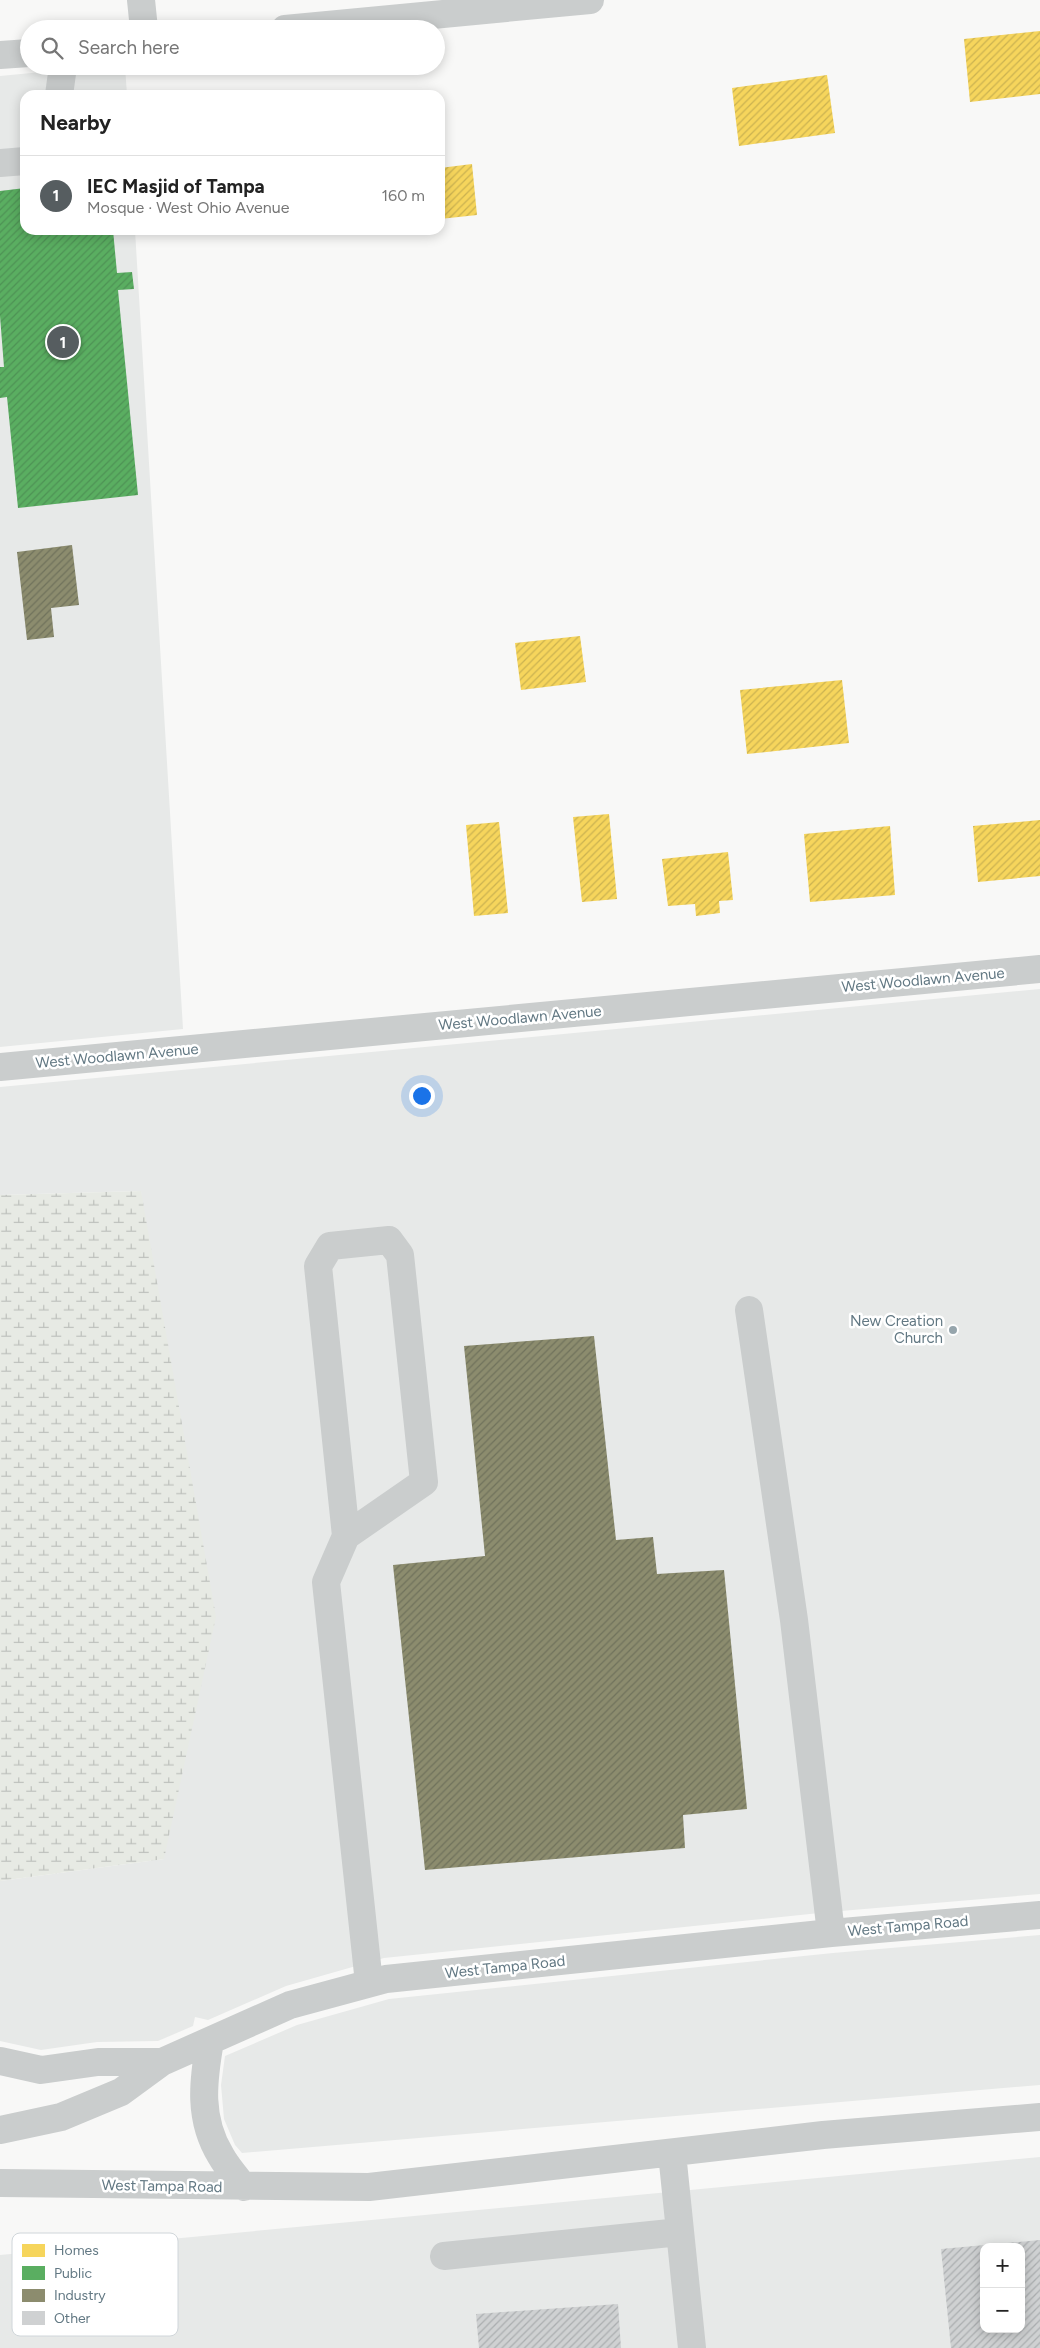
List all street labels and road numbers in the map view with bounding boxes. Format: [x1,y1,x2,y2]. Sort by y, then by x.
street label: West Woodlawn Avenue [841,964,1005,996]
street label: West Woodlawn Avenue [438,1002,602,1034]
street label: West Woodlawn Avenue [35,1040,199,1072]
street label: West Tampa Road [847,1912,969,1940]
street label: West Tampa Road [444,1952,566,1982]
street label: West Tampa Road [101,2176,223,2196]

